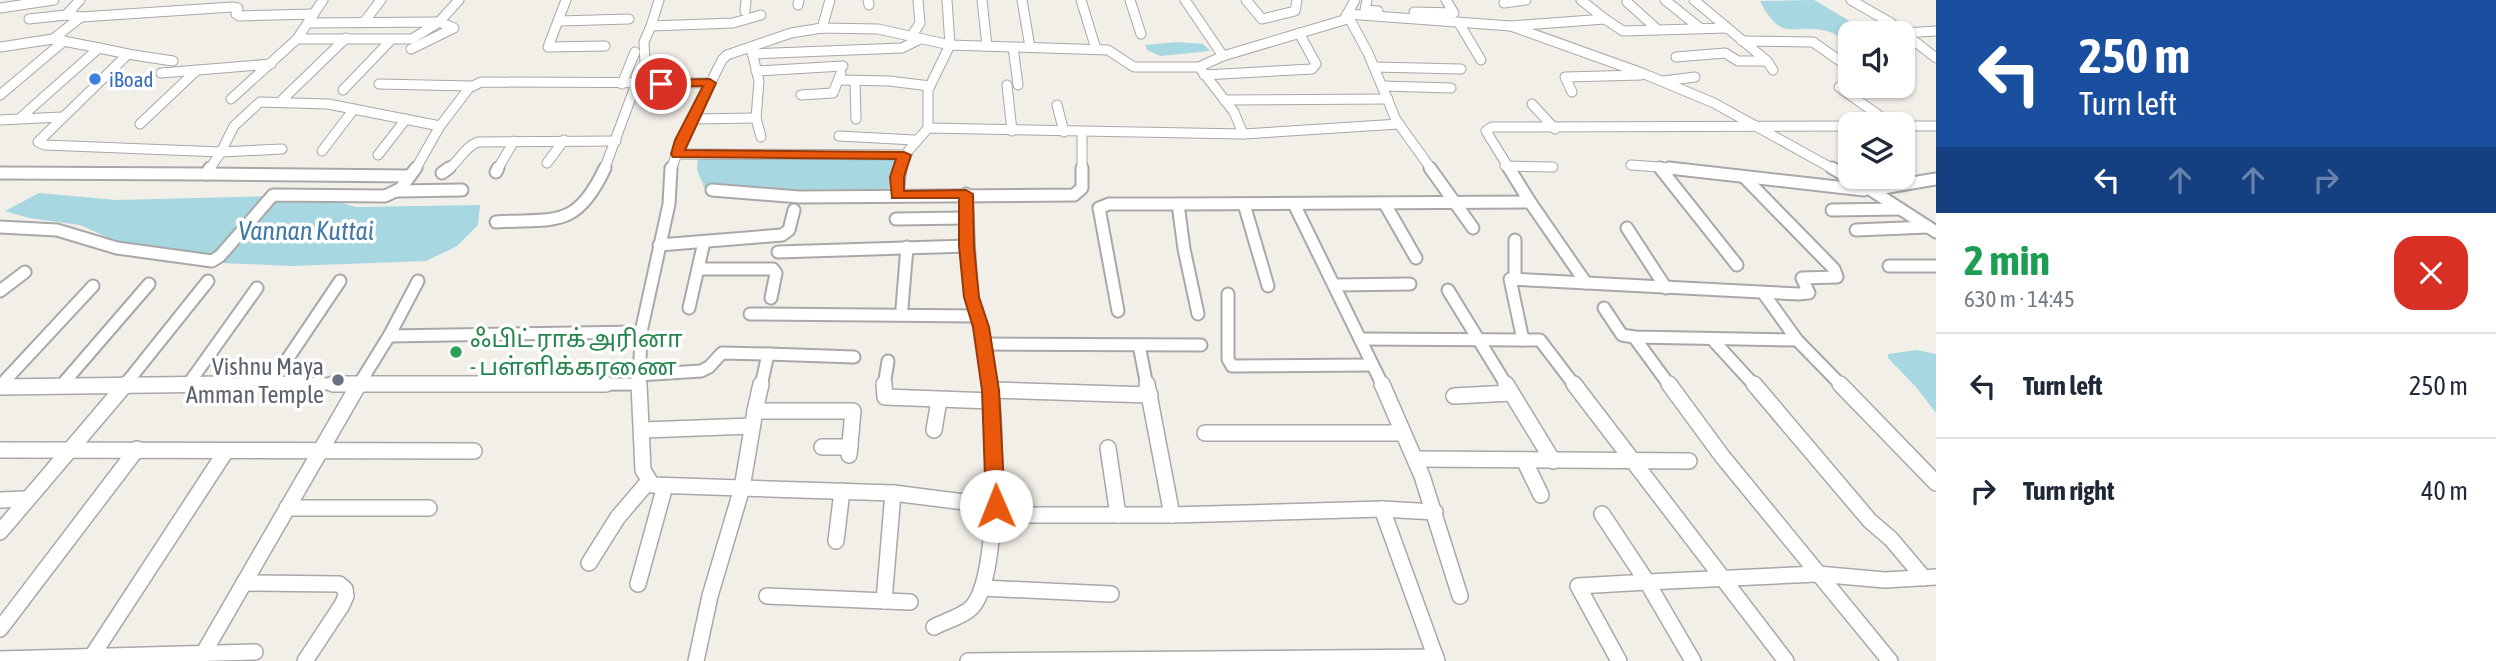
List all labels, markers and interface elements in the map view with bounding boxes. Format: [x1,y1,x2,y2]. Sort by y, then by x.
map controls [1838,21,1915,189]
button: sound [1838,21,1915,98]
text: 250 m [2079,27,2190,83]
icon: left [1964,28,2055,119]
pin [631,54,691,114]
icon: arrive [642,65,680,103]
place label: iBoad [109,67,153,91]
marker: iBoad [87,71,103,87]
text: Turn left [2079,85,2177,122]
button: layers [1838,112,1915,189]
icon: left [2088,161,2126,199]
icon: ahead [2161,161,2199,199]
icon: ahead [2234,161,2272,199]
icon: right [2307,161,2345,199]
water label: Vannan Kuttai [238,216,374,246]
text: 2 min [1964,236,2050,284]
button: close [2394,236,2468,310]
text: 630 m · 14:45 [1964,286,2075,312]
place label: ஃபிட் ராக் அரினா - பள்ளிக்கரணை [470,325,683,381]
marker: ஃபிட் ராக் அரினா - பள்ளிக்கரணை [448,344,464,360]
place label: Vishnu Maya Amman Temple [186,353,324,408]
icon: left [1964,367,2002,405]
text: Turn left [2023,371,2103,401]
text: 250 m [2409,371,2468,401]
marker: Vishnu Maya Amman Temple [330,372,346,388]
position arrow [959,469,1033,543]
icon: right [1964,472,2002,510]
text: Turn right [2023,476,2114,506]
text: 40 m [2421,476,2468,506]

